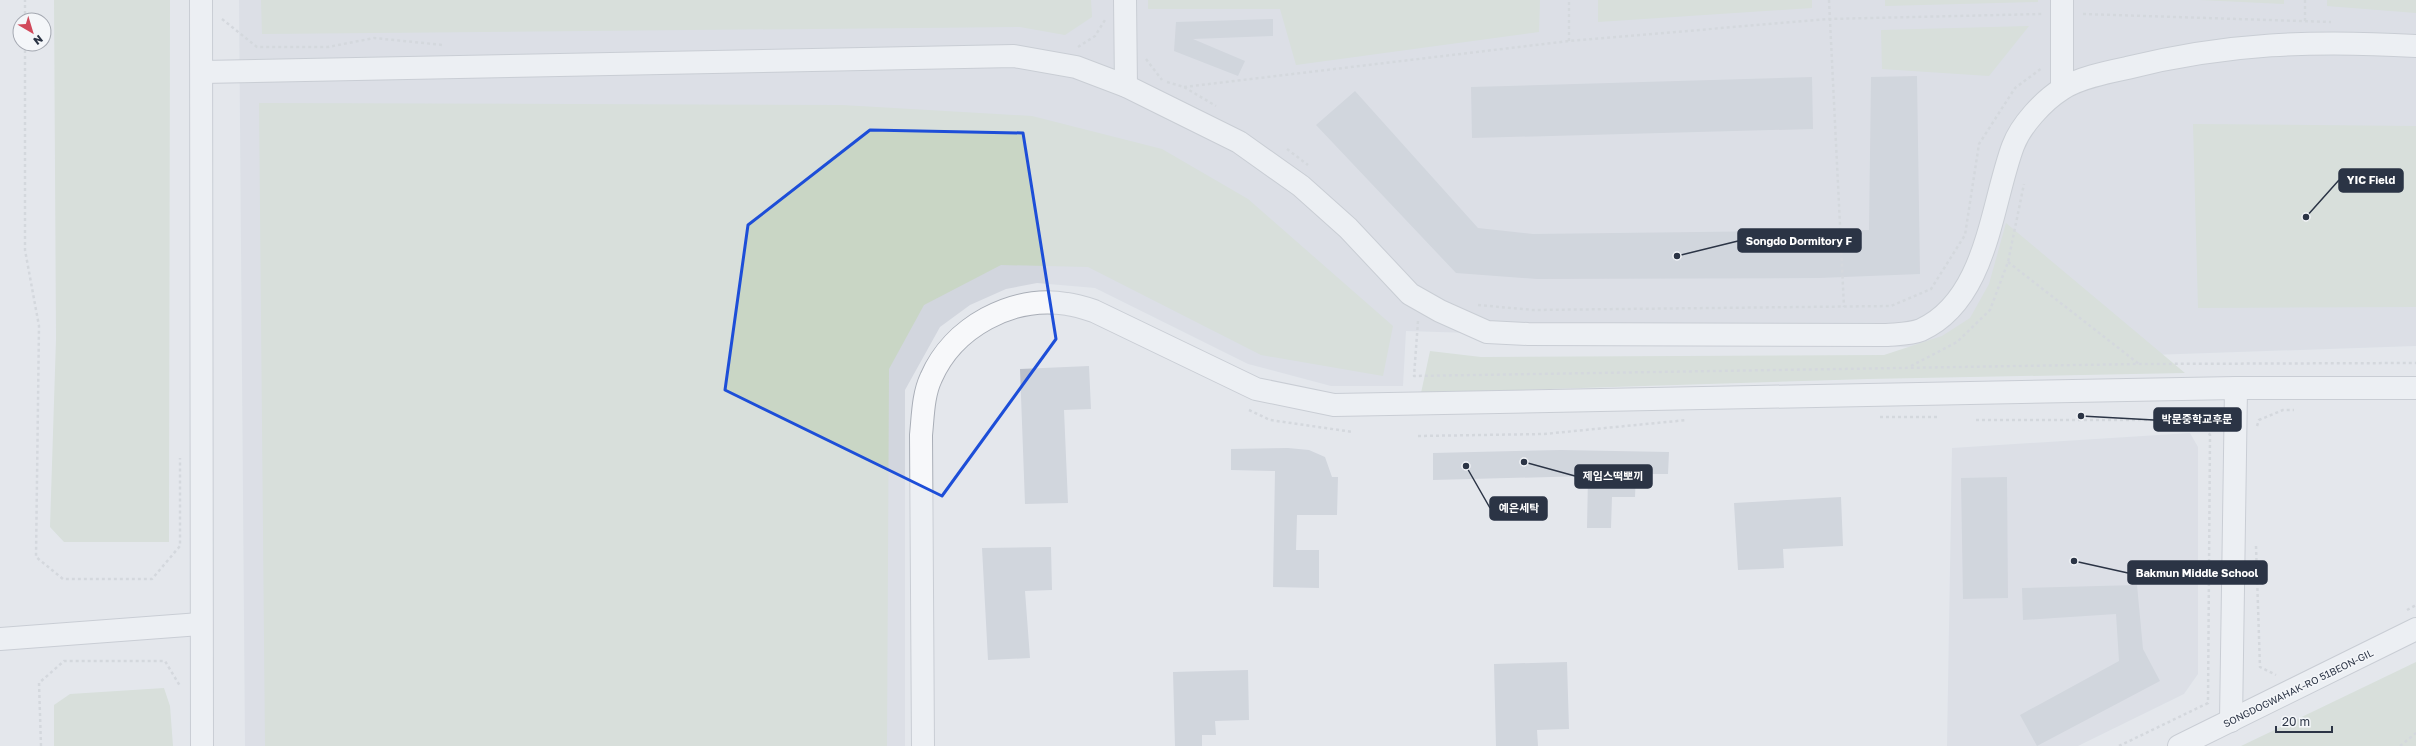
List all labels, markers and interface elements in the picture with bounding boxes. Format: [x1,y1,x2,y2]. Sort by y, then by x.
north arrow [12,12,52,52]
text: N [31,33,46,48]
callout: YIC Field [2339,169,2403,192]
text: YIC Field [2347,173,2395,186]
callout: Songdo Dormitory F [1738,229,1861,252]
text: Songdo Dormitory F [1746,234,1853,247]
callout: 박문중학교후문 [2154,408,2241,431]
text: 박문중학교후문 [2162,412,2232,425]
callout: 제임스떡뽀끼 [1575,465,1652,488]
text: 제임스떡뽀끼 [1583,469,1643,482]
callout: 예은세탁 [1490,497,1547,520]
text: 예은세탁 [1499,501,1539,514]
callout: Bakmun Middle School [2128,561,2267,584]
text: Bakmun Middle School [2136,566,2259,579]
street label: SONGDOGWAHAK-RO 51BEON-GIL [2221,646,2375,730]
scale bar [2276,708,2332,734]
text: 20 m [2282,714,2310,729]

